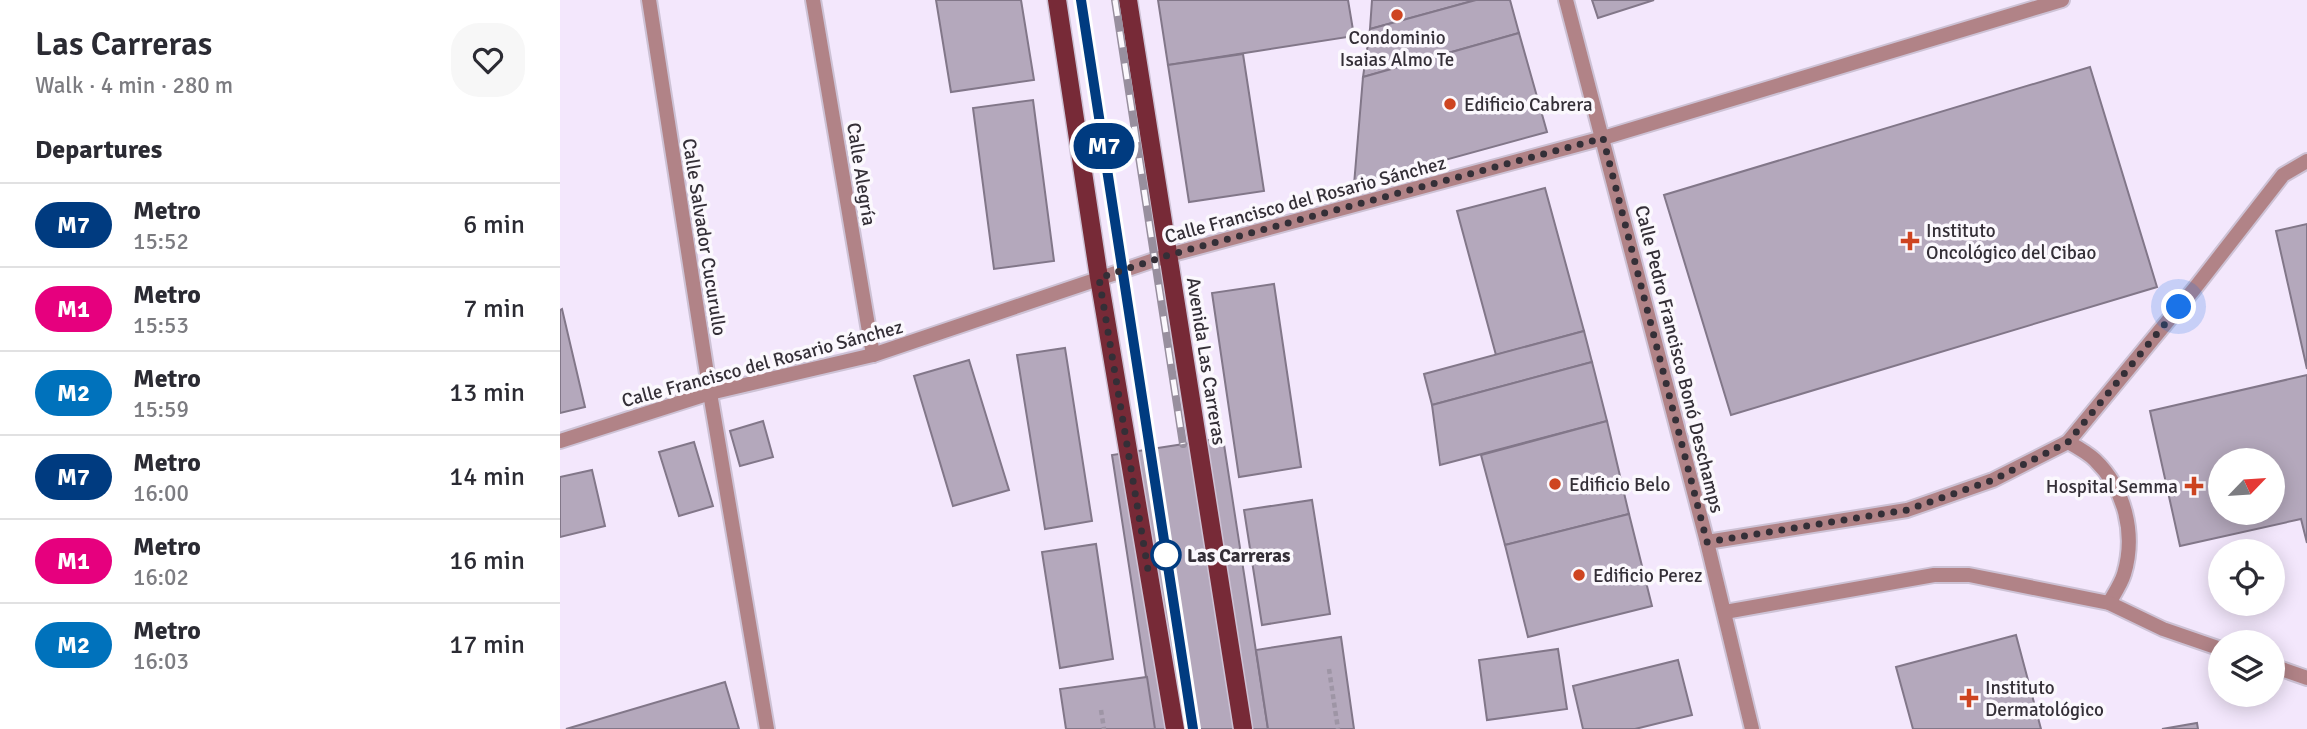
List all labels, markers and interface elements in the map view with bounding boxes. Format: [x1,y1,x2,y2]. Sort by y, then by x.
marker: Condominio Isaias Almo Te [1389,7,1405,23]
button: heart [451,23,525,97]
text: Las Carreras [35,24,212,65]
place label: Condominio Isaias Almo Te [1340,26,1454,72]
text: Walk · 4 min · 280 m [35,71,233,100]
place label: Edificio Cabrera [1464,93,1593,117]
marker: Edificio Cabrera [1442,96,1458,112]
street label: Calle Alegría [841,121,881,227]
line badge: M7 [1072,123,1136,169]
text: M7 [1088,131,1120,161]
text: Departures [35,134,162,166]
street label: Calle Salvador Cucurullo [677,137,731,338]
street label: Calle Francisco del Rosario Sánchez [1162,151,1448,249]
text: Metro [133,195,201,227]
street label: Calle Pedro Francisco Bonó Deschamps [1629,203,1729,516]
text: 6 min [463,209,525,241]
text: M7 [57,210,90,240]
place label: Instituto Oncológico del Cibao [1926,219,2096,265]
text: 15:52 [133,227,189,256]
marker: Instituto Oncológico del Cibao [1900,231,1920,251]
street label: Avenida Las Carreras [1181,276,1231,447]
text: Metro [133,279,201,311]
your location [2161,289,2196,324]
text: 7 min [463,293,525,325]
text: M1 [57,294,90,324]
text: 15:53 [133,311,189,340]
street label: Calle Francisco del Rosario Sánchez [619,315,905,413]
text: Metro [133,363,201,395]
text: 13 min [449,377,525,409]
text: M2 [57,378,90,408]
text: 15:59 [133,395,189,424]
text: Metro [133,447,201,479]
north arrow [2208,448,2286,525]
map controls [2208,448,2285,707]
text: 14 min [449,461,525,493]
text: M7 [57,462,90,492]
place label: Edificio Belo [1569,473,1670,497]
place label: Hospital Semma [2046,475,2178,499]
marker: Edificio Belo [1547,476,1563,492]
marker: Hospital Semma [2184,476,2204,496]
text: 16:00 [133,479,189,508]
text: Metro [133,531,201,563]
button: locate [2208,539,2285,616]
marker: Las Carreras [1151,540,1181,570]
place label: Las Carreras [1187,544,1290,568]
text: 16 min [449,545,525,577]
text: M1 [57,546,90,576]
text: 16:02 [133,563,189,592]
place label: Edificio Perez [1593,564,1702,588]
marker: Edificio Perez [1571,567,1587,583]
text: Metro [133,615,201,647]
text: 17 min [449,629,525,661]
text: M2 [57,630,90,660]
button: layers [2208,630,2285,707]
text: 16:03 [133,647,189,676]
place label: Instituto Dermatológico [1985,676,2104,722]
marker: Instituto Dermatológico [1959,688,1979,708]

